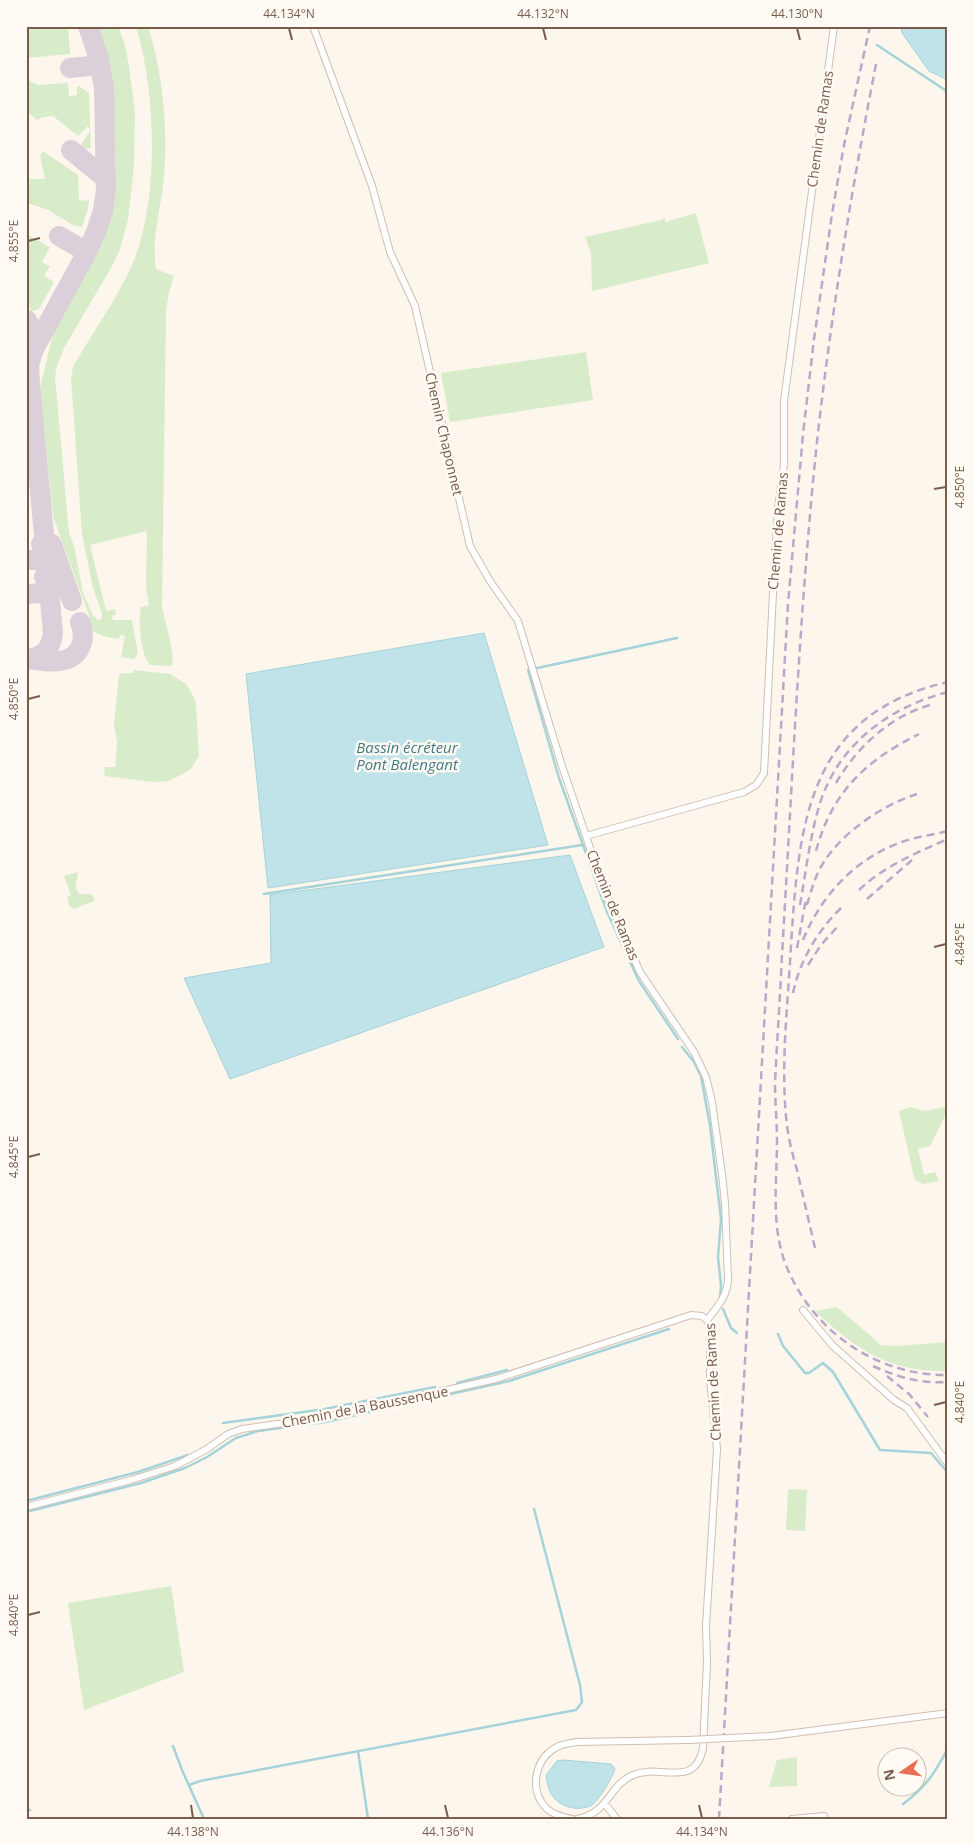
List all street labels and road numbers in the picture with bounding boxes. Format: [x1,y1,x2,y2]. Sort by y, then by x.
street label: Chemin de Ramas [802,69,837,189]
street label: Chemin Chaponnet [421,370,468,498]
street label: Chemin de Ramas [763,471,792,591]
street label: Chemin de Ramas [583,847,644,963]
street label: Chemin de Ramas [700,1322,725,1441]
street label: Chemin de la Baussenque [280,1381,450,1432]

